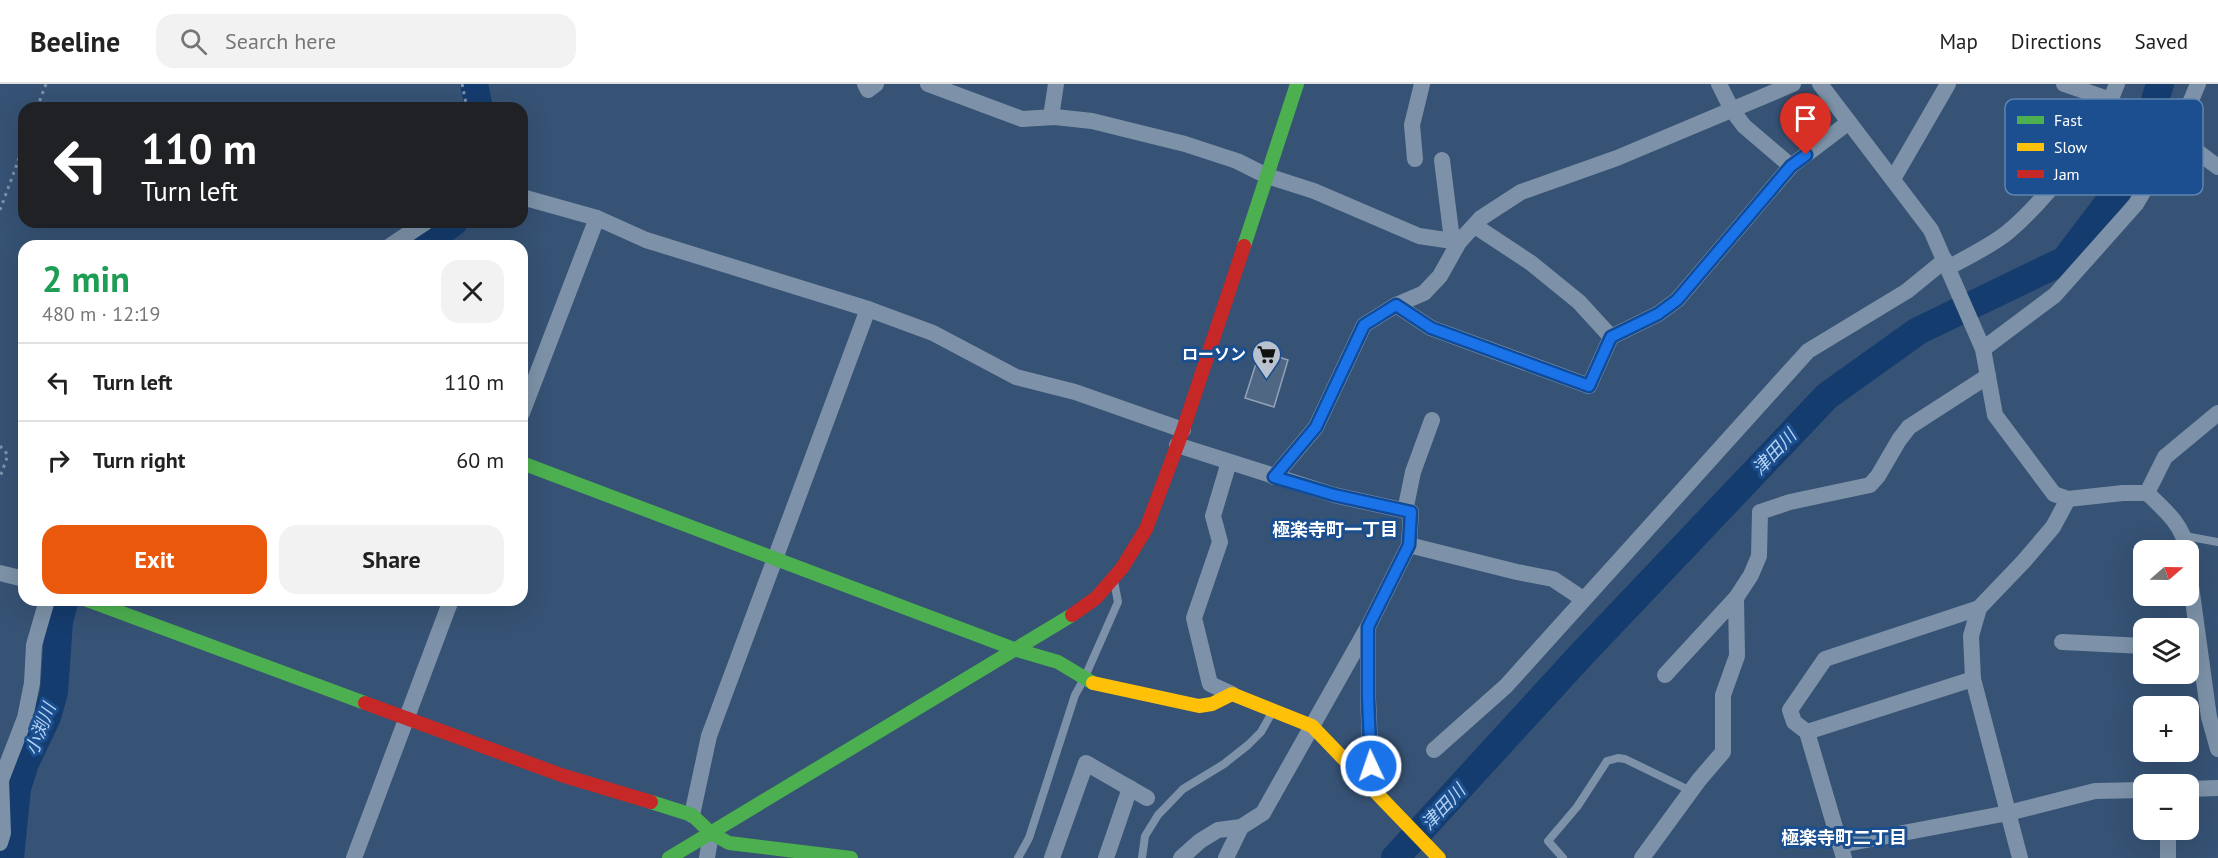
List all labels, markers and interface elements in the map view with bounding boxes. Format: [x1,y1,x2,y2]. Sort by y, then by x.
search box [156,14,576,68]
text: Beeline [30,23,120,60]
icon: search [177,25,210,58]
text: Search here [225,27,336,55]
text: Map [1939,28,1978,55]
text: Directions [2011,28,2102,55]
text: Saved [2135,28,2188,55]
pin [1780,93,1831,155]
legend [2005,99,2203,195]
icon: arrive [1789,102,1822,135]
text: Fast [2054,110,2083,130]
text: 110 m [141,121,257,176]
icon: left [42,126,120,204]
text: Slow [2054,137,2088,157]
text: Jam [2053,164,2080,184]
text: Turn left [141,174,238,208]
text: 2 min [42,255,130,302]
button: close [441,260,504,323]
text: 480 m · 12:19 [42,301,160,327]
supermarket icon: ローソン [1251,338,1283,380]
place label: ローソン [1182,344,1246,364]
icon: left [42,366,75,399]
text: Turn left [93,368,173,396]
text: 110 m [444,368,504,396]
water label: 津田川 [1747,423,1802,480]
icon: right [42,444,75,477]
text: Turn right [93,446,185,474]
text: 60 m [456,446,504,474]
district label: 極楽寺町一丁目 [1272,518,1398,541]
button: Exit [42,525,267,594]
button: Share [279,525,504,594]
north arrow [2133,540,2199,606]
map controls [2133,540,2199,840]
button: layers [2133,618,2199,684]
button: + [2133,696,2199,762]
water label: 小渕川 [20,698,61,758]
position arrow [1339,734,1403,798]
button: − [2133,774,2199,840]
water label: 津田川 [1416,778,1471,835]
district label: 極楽寺町二丁目 [1781,826,1907,849]

